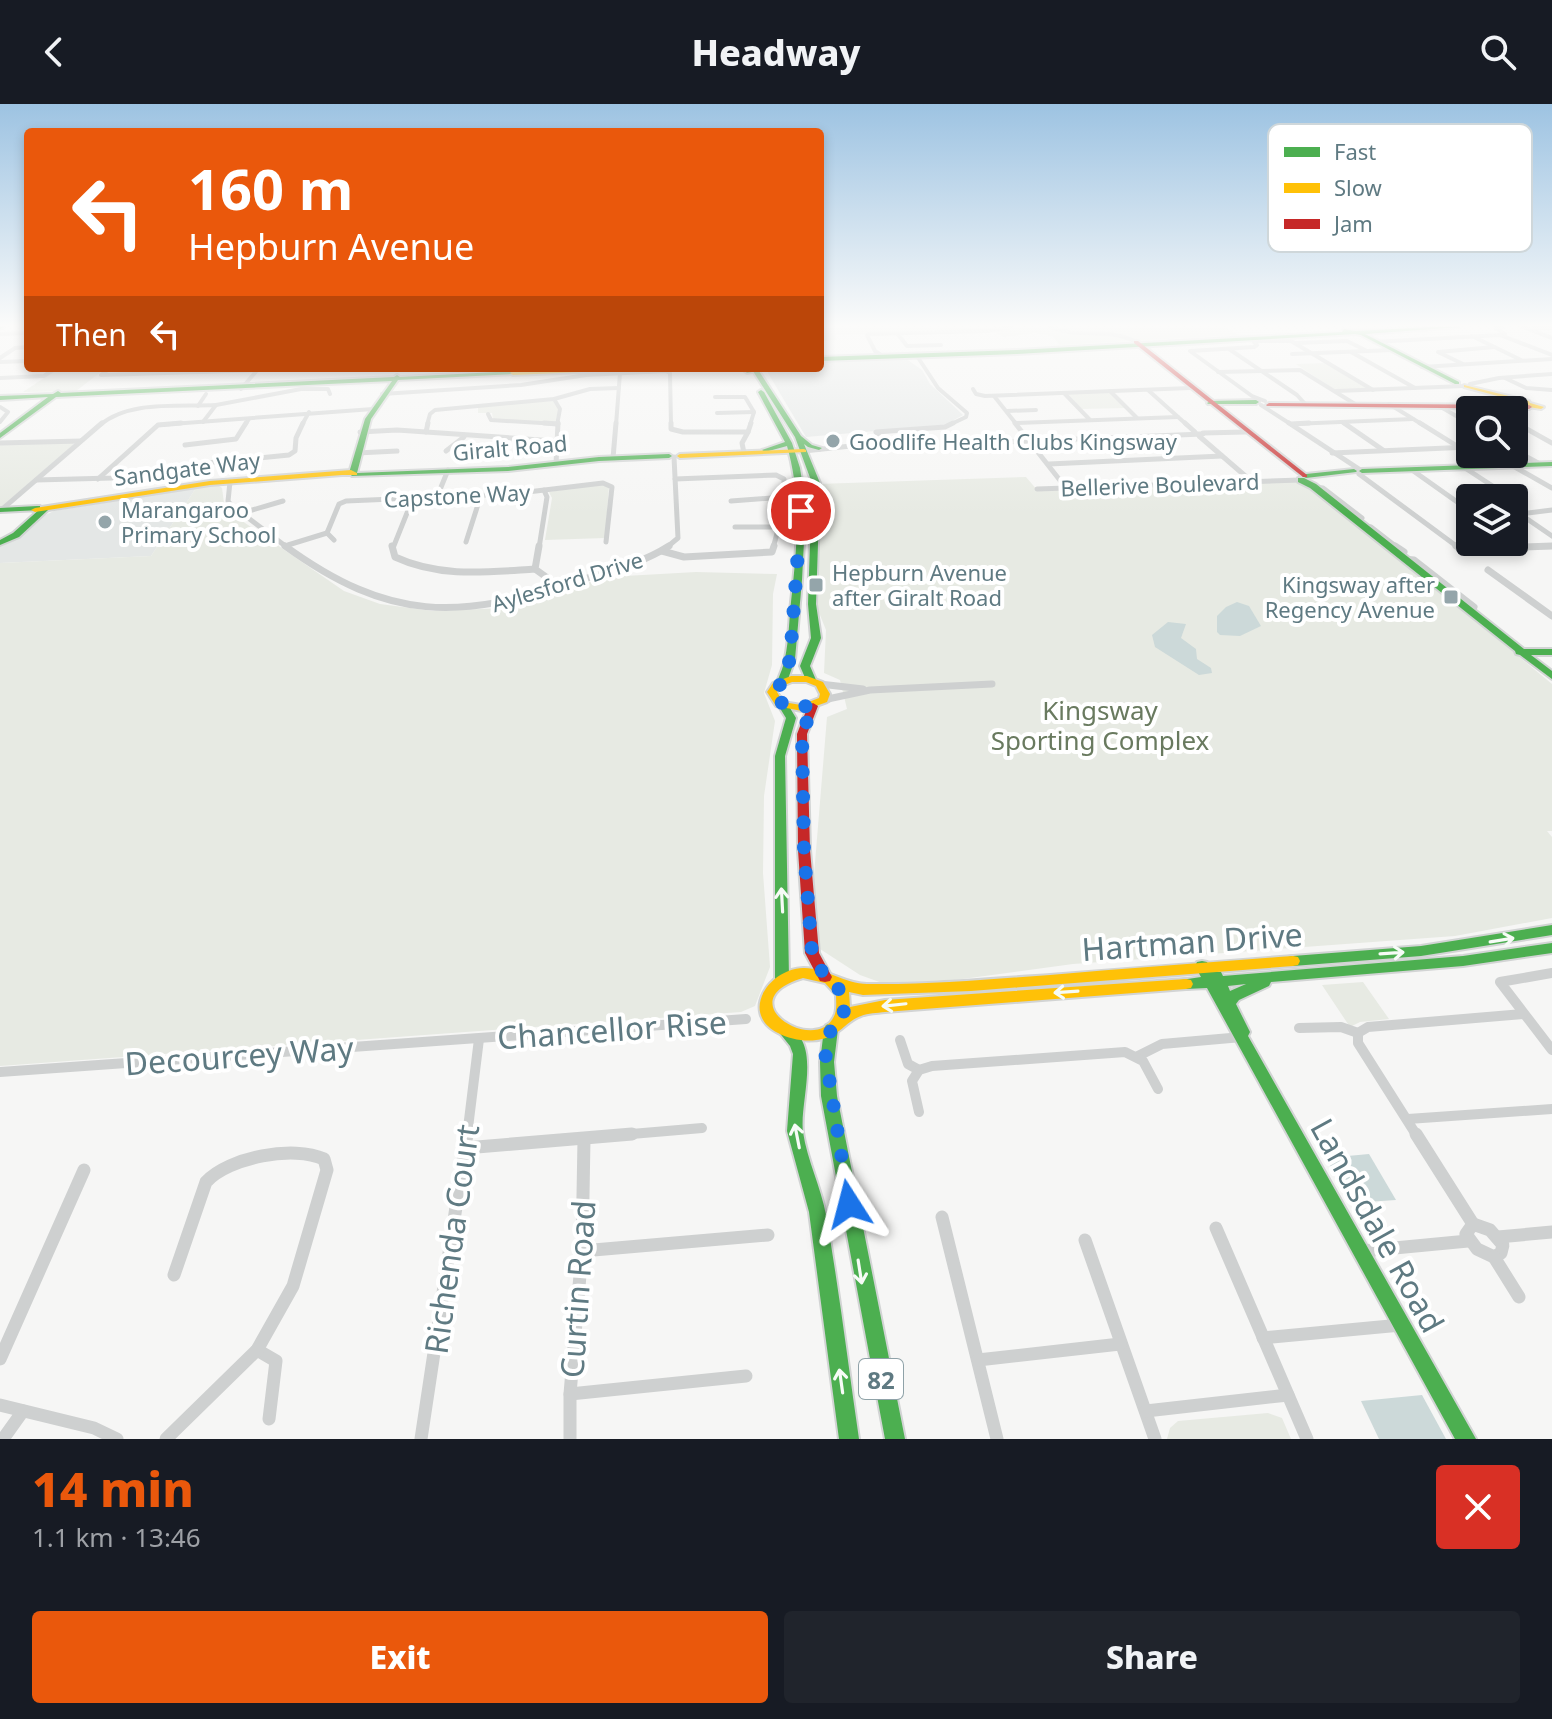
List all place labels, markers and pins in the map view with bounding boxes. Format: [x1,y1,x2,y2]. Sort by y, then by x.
place label: Goodlife Health Clubs Kingsway [849,426,1178,456]
marker: Goodlife Health Clubs Kingsway [824,432,842,450]
pin [767,477,835,545]
place label: Marangaroo Primary School [121,494,277,549]
marker: Marangaroo Primary School [96,513,114,531]
place label: Hepburn Avenue after Giralt Road [832,557,1007,612]
place label: Kingsway after Regency Avenue [1265,569,1435,624]
marker: Hepburn Avenue after Giralt Road [807,576,825,594]
marker: Kingsway after Regency Avenue [1442,588,1460,606]

